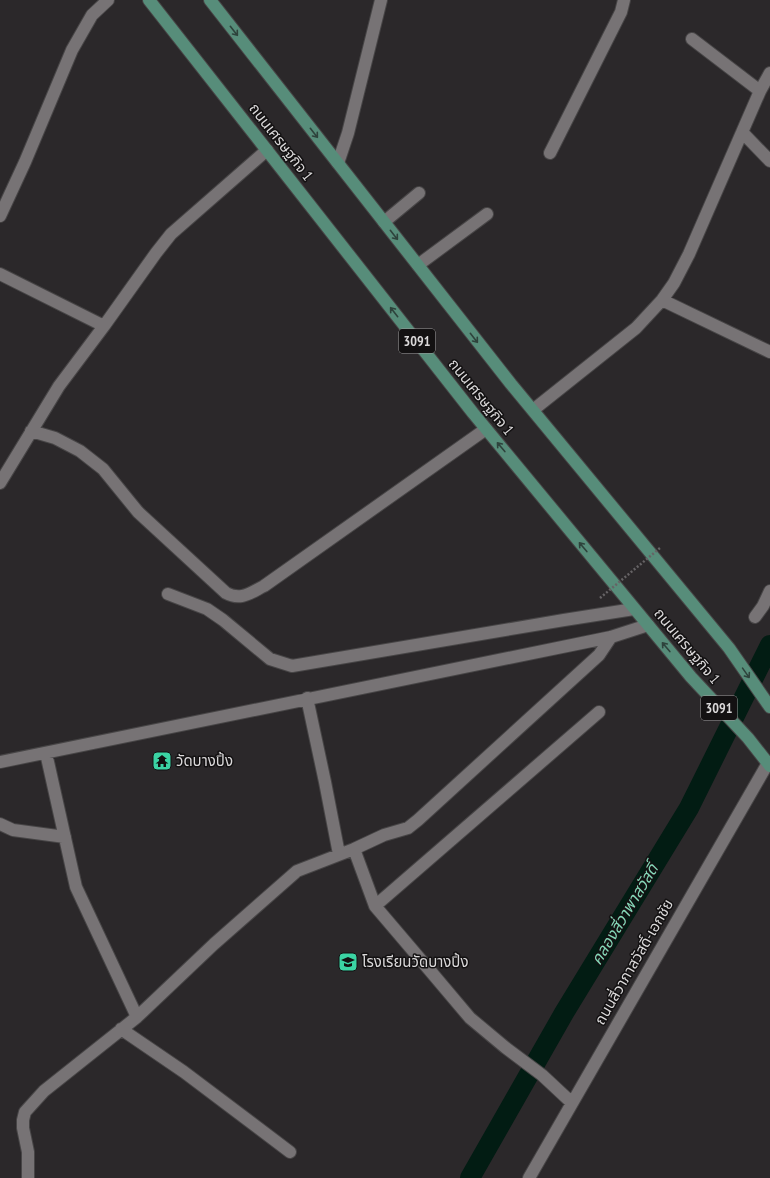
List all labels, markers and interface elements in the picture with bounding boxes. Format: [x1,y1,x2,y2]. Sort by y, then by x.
one-way arrow [229,25,238,36]
street label: ถนนเศรษฐกิจ 1 [245,99,318,184]
one-way arrow [310,127,318,138]
one-way arrow [390,230,399,241]
one-way arrow [389,306,398,317]
road number: 3091 [399,329,435,353]
one-way arrow [470,332,479,343]
street label: ถนนเศรษฐกิจ 1 [445,355,518,439]
one-way arrow [496,441,505,452]
one-way arrow [579,541,588,552]
street label: ถนนเศรษฐกิจ 1 [650,604,725,687]
one-way arrow [662,642,671,652]
one-way arrow [742,667,750,678]
road number: 3091 [701,696,737,720]
temple icon: วัดบางปิ้ง [151,750,173,772]
place label: วัดบางปิ้ง [176,751,233,770]
water label: คลองสี่วาพาสวัสดิ์ [585,856,664,968]
street label: ถนนสี่วาภาสวัสดิ์-เอกชัย [589,895,677,1028]
school or university icon: โรงเรียนวัดบางปิ้ง [337,951,359,973]
place label: โรงเรียนวัดบางปิ้ง [362,952,469,971]

